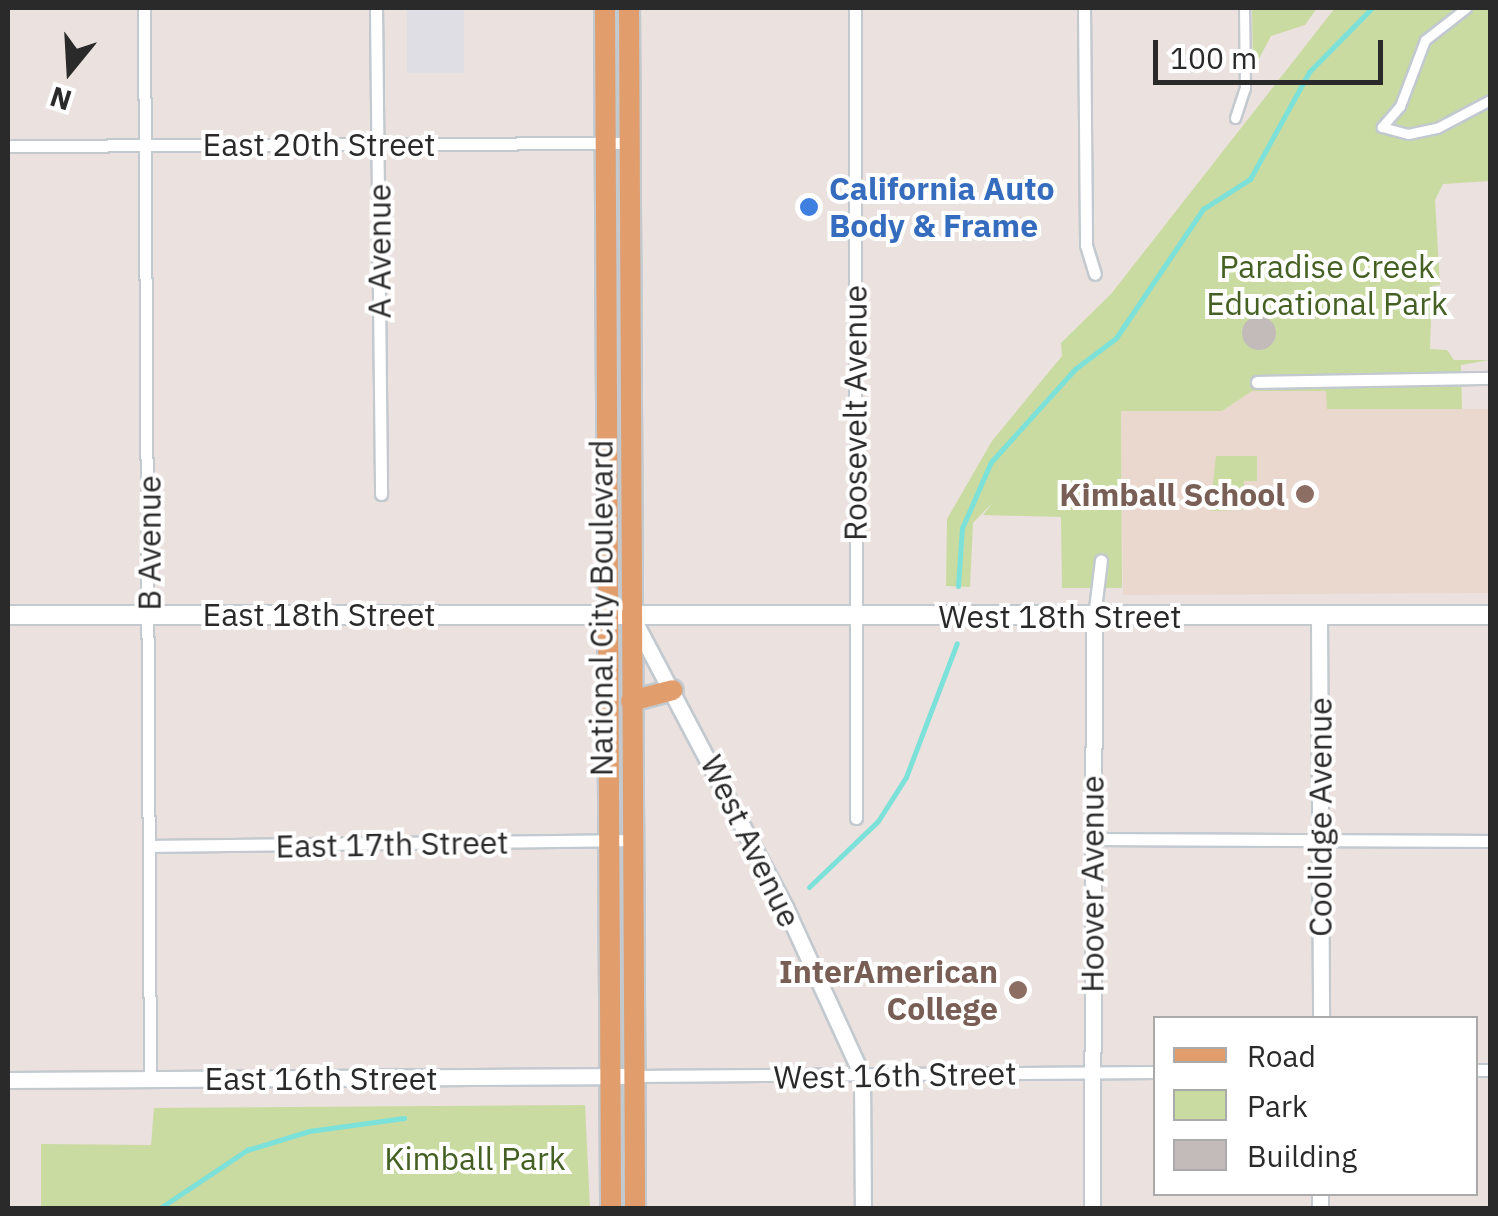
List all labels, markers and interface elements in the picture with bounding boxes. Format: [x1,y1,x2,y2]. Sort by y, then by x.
north arrow [20,20,120,120]
scale bar [1158,20,1388,82]
text: 100 m [1170,38,1257,77]
text: N [45,78,76,120]
street label: East 20th Street [202,125,436,163]
place label: California Auto Body & Frame [829,170,1054,245]
street label: A Avenue [360,184,398,318]
marker: California Auto Body & Frame [798,196,820,218]
park label: Paradise Creek Educational Park [1206,248,1448,323]
street label: Roosevelt Avenue [836,285,874,541]
street label: National City Boulevard [582,440,620,776]
street label: B Avenue [130,475,168,611]
place label: Kimball School [1059,475,1285,513]
marker: Kimball School [1294,483,1316,505]
street label: East 18th Street [202,595,436,633]
street label: West 18th Street [939,597,1181,635]
street label: Coolidge Avenue [1301,697,1339,937]
street label: West Avenue [693,749,809,933]
street label: Hoover Avenue [1073,775,1111,993]
street label: East 17th Street [275,823,509,865]
place label: InterAmerican College [779,953,998,1028]
marker: InterAmerican College [1007,979,1029,1001]
legend [1153,1016,1478,1196]
text: Road [1247,1036,1316,1075]
street label: West 16th Street [773,1054,1017,1096]
street label: East 16th Street [204,1059,438,1097]
text: Park [1247,1086,1308,1125]
text: Building [1247,1136,1357,1175]
park label: Kimball Park [384,1139,566,1177]

